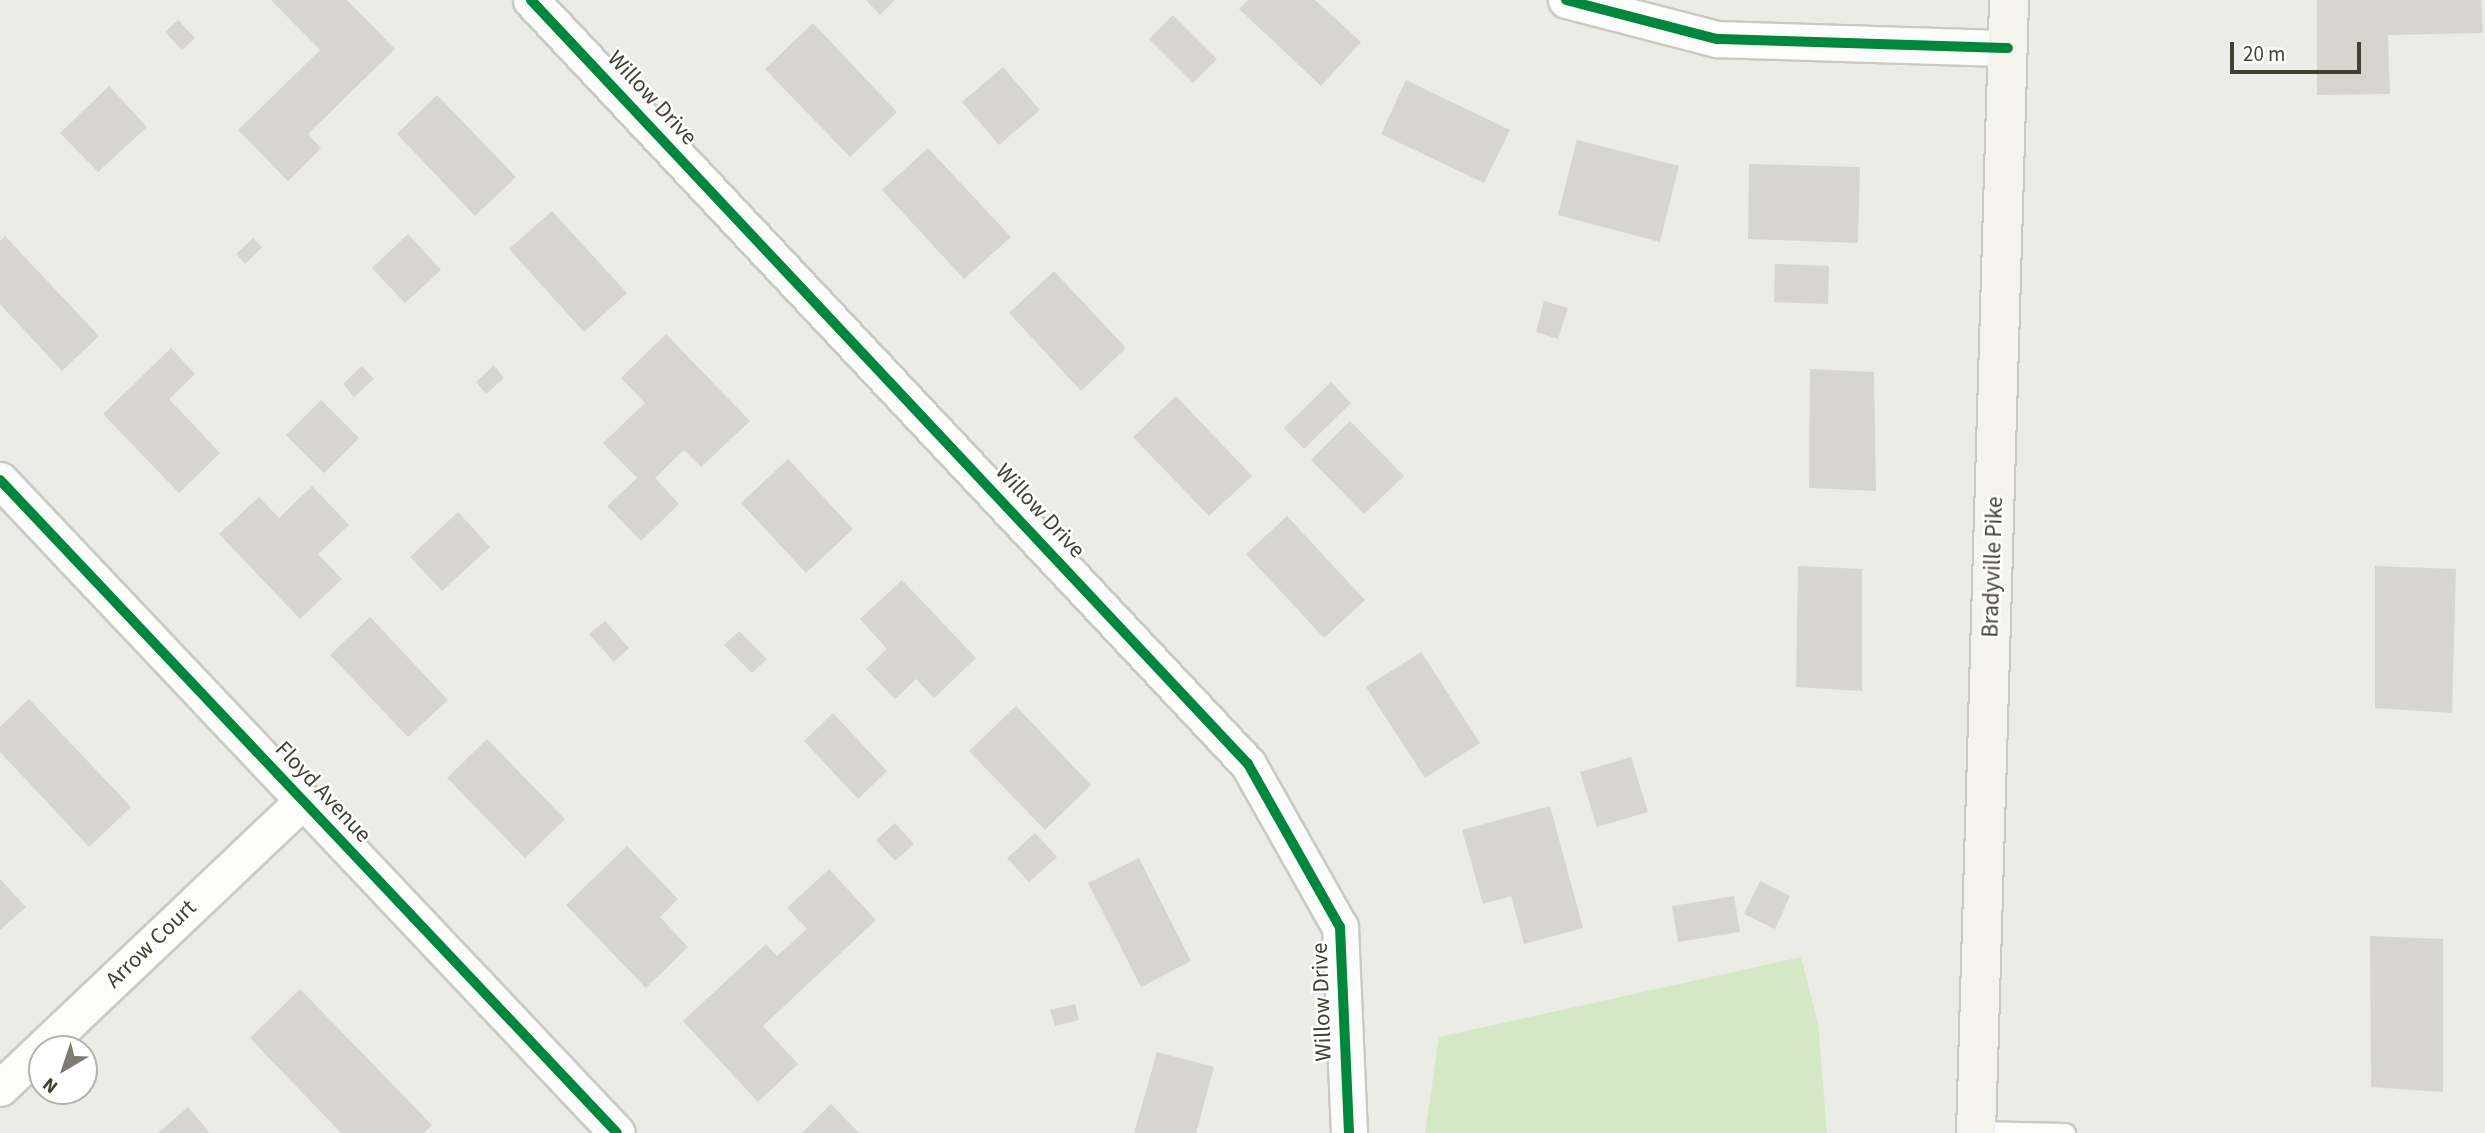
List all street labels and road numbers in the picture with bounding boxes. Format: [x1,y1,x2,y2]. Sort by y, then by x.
street label: Willow Drive [601,45,703,151]
street label: Willow Drive [989,458,1091,564]
street label: Bradyville Pike [1977,496,2009,638]
street label: Floyd Avenue [269,736,377,848]
street label: Arrow Court [100,894,202,994]
street label: Willow Drive [1306,942,1338,1062]

